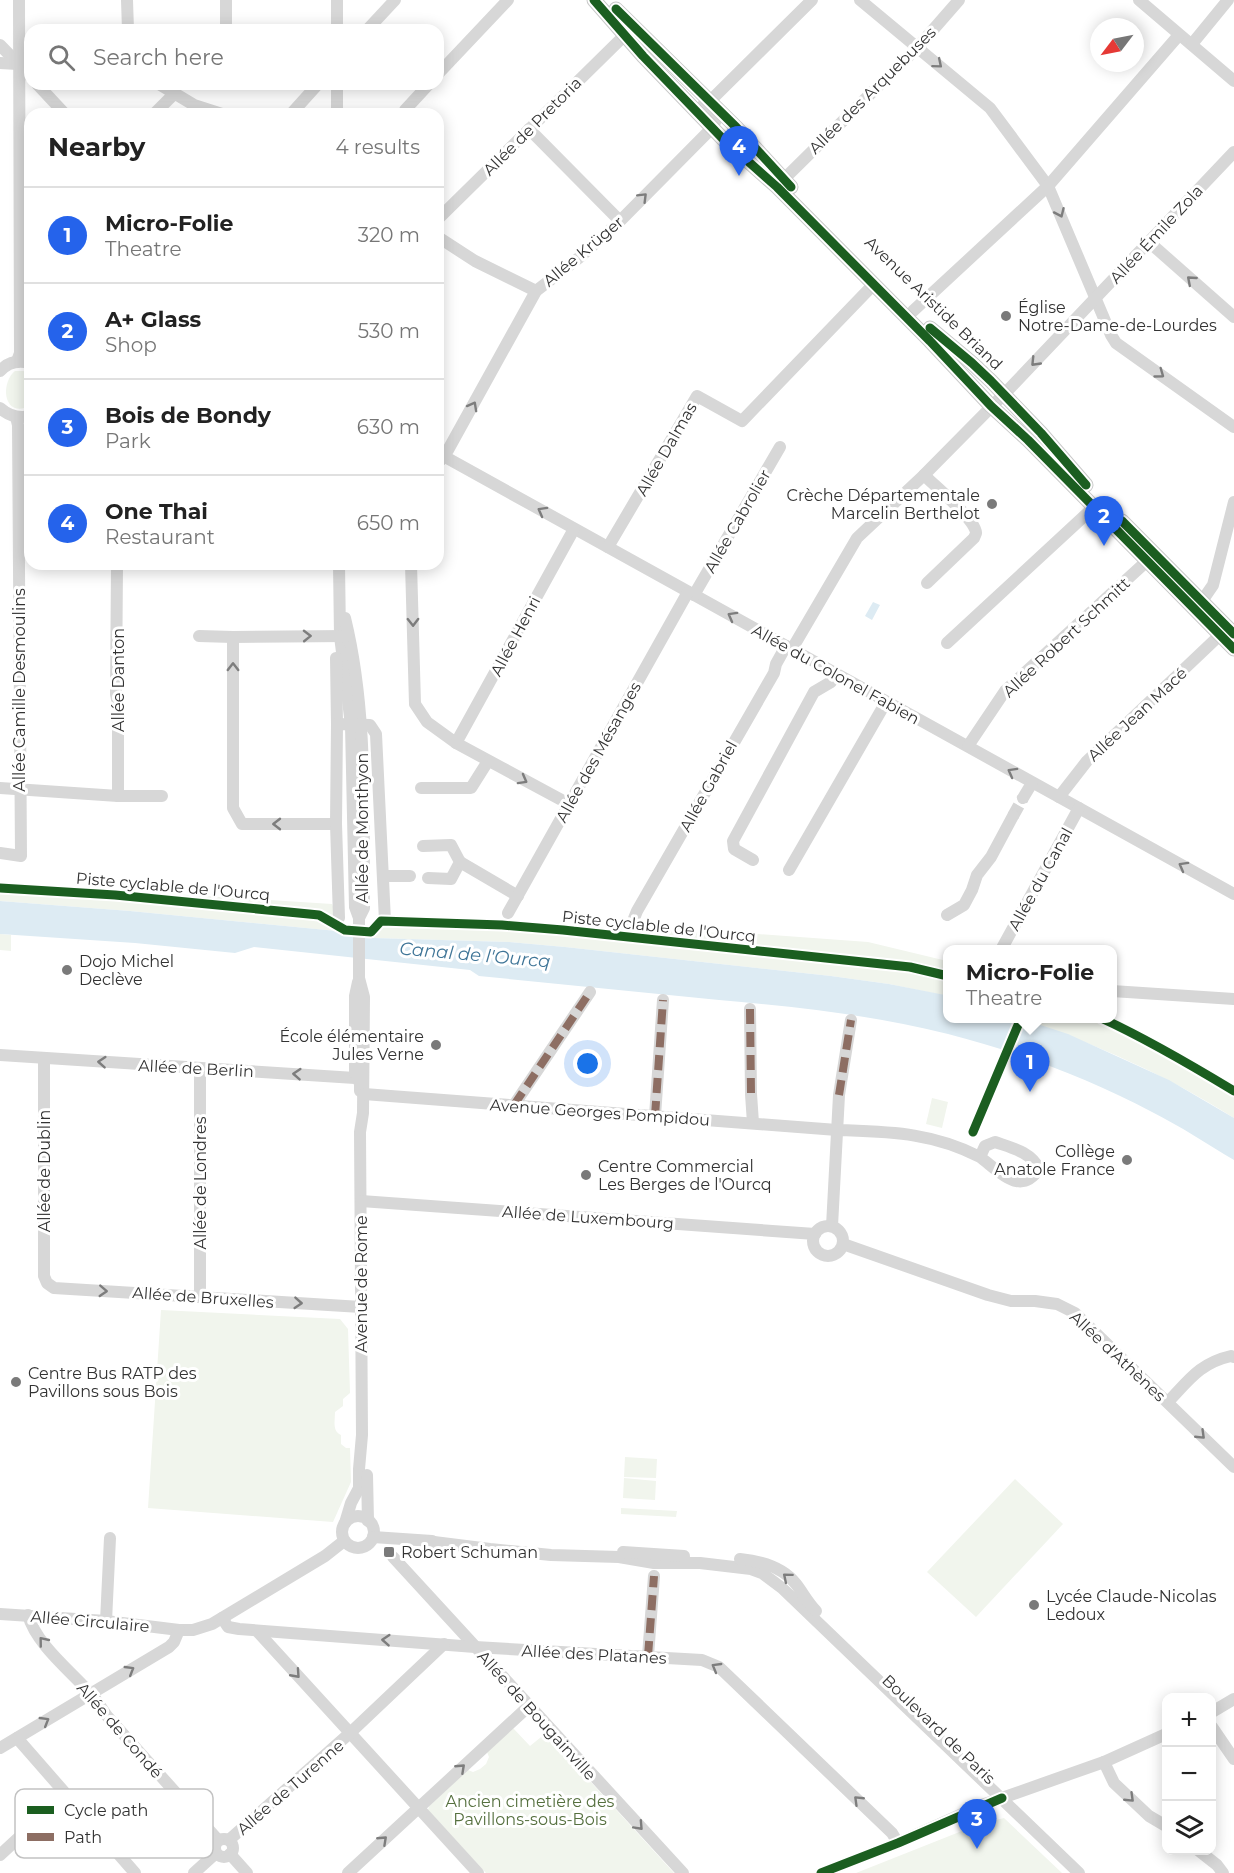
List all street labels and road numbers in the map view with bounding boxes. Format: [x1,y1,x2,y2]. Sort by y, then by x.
street label: Allée des Arquebuses [805,23,940,158]
street label: Allée de Pretoria [479,73,586,180]
street label: Allée Émile Zola [1106,181,1207,288]
street label: Allée Krüger [539,212,627,290]
street label: Avenue Aristide Briand [861,233,1006,374]
street label: Allée Dalmas [632,399,701,499]
street label: Allée Cabrolier [700,466,775,576]
street label: Allée Robert Schmitt [999,573,1134,701]
street label: Allée Camille Desmoulins [10,588,29,792]
street label: Allée Henri [486,593,544,679]
street label: Allée du Colonel Fabien [749,620,923,728]
street label: Allée Danton [109,628,128,732]
street label: Allée Jean Macé [1084,664,1191,765]
street label: Allée des Mésanges [552,679,645,826]
street label: Allée Gabriel [676,738,741,835]
street label: Allée de Monthyon [353,753,372,903]
street label: Allée du Canal [1004,825,1077,934]
street label: Piste cyclable de l'Ourcq [75,869,271,904]
street label: Piste cyclable de l'Ourcq [561,907,757,946]
street label: Allée de Berlin [138,1056,254,1081]
street label: Avenue Georges Pompidou [489,1095,711,1130]
street label: Allée de Dublin [35,1110,54,1232]
street label: Allée de Londres [191,1116,210,1250]
street label: Allée de Luxembourg [501,1202,674,1233]
street label: Avenue de Rome [352,1215,371,1353]
street label: Allée de Bruxelles [132,1283,274,1312]
street label: Allée d'Athènes [1066,1307,1169,1406]
street label: Allée Circulaire [30,1607,150,1636]
street label: Allée des Platanes [521,1641,667,1668]
street label: Allée de Bougainville [473,1647,600,1784]
street label: Boulevard de Paris [878,1671,999,1788]
street label: Allée de Condé [73,1679,166,1782]
street label: Allée de Turenne [233,1736,348,1839]

